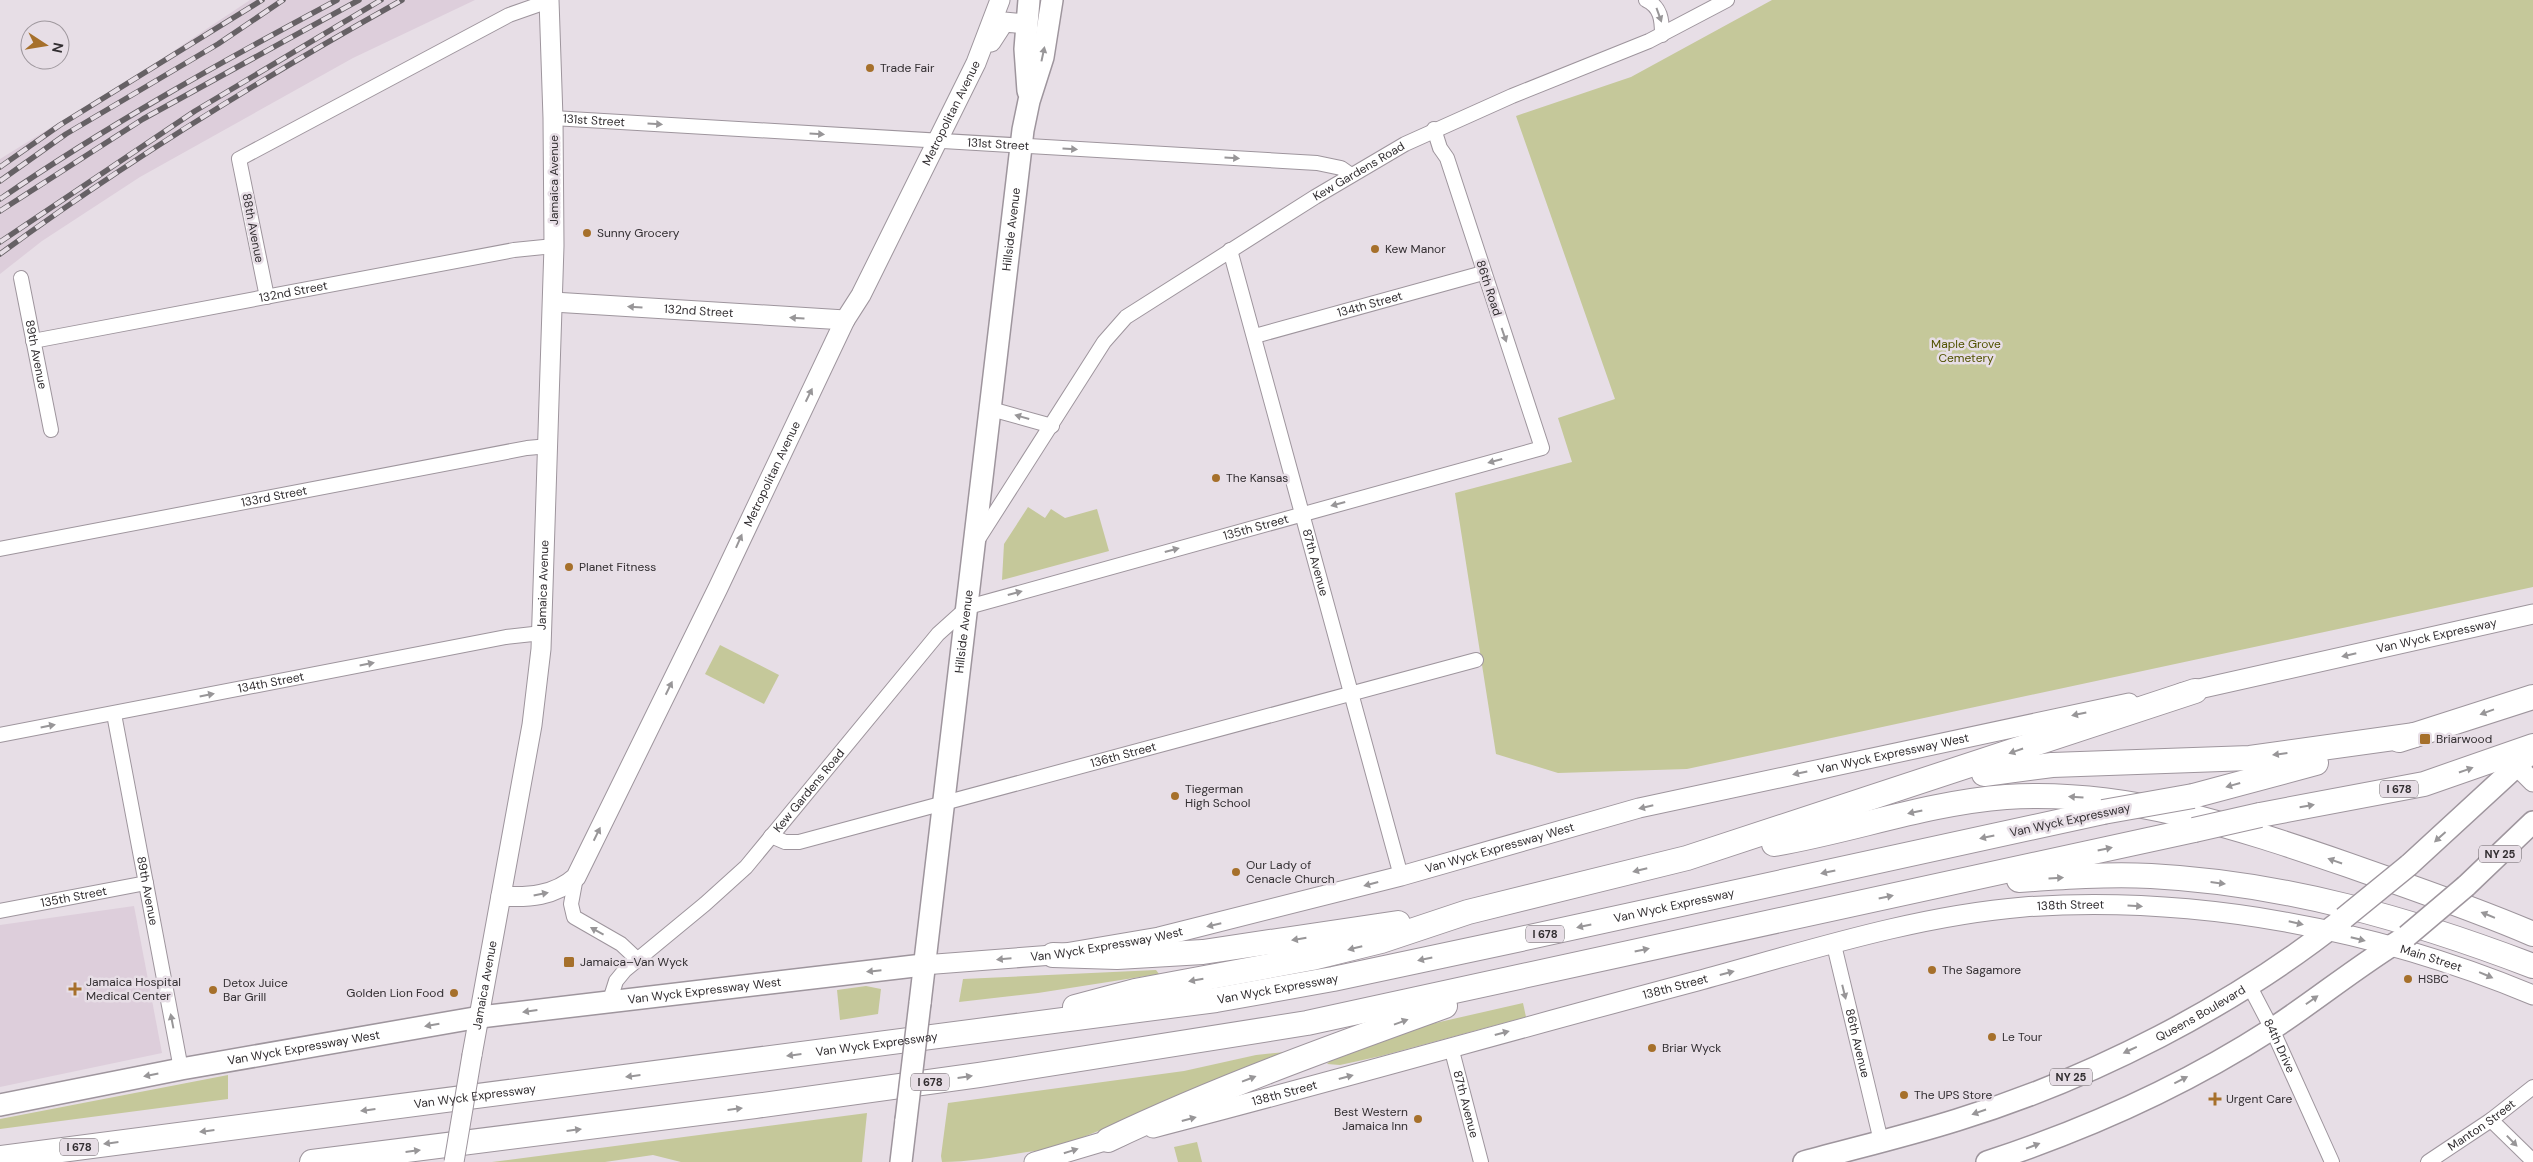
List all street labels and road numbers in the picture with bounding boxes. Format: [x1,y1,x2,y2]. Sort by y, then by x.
street label: Metropolitan Avenue [918,58,984,168]
street label: 131st Street [562,111,626,130]
street label: 131st Street [967,134,1030,154]
street label: Jamaica Avenue [546,135,562,225]
street label: Kew Gardens Road [1310,138,1408,204]
street label: Hillside Avenue [998,187,1024,272]
street label: 88th Avenue [238,192,268,264]
street label: 86th Road [1472,258,1506,318]
street label: 132nd Street [258,277,329,306]
street label: 134th Street [1335,288,1404,321]
street label: 132nd Street [664,301,734,321]
street label: 89th Avenue [21,319,51,391]
street label: Metropolitan Avenue [740,418,804,529]
street label: 133rd Street [240,482,309,511]
street label: 135th Street [1221,511,1291,544]
street label: 87th Avenue [1299,527,1332,598]
street label: Jamaica Avenue [534,540,553,630]
street label: Hillside Avenue [951,589,977,674]
street label: Van Wyck Expressway [2375,614,2499,657]
street label: 134th Street [237,668,306,697]
street label: Van Wyck Expressway West [1816,729,1971,778]
street label: 136th Street [1089,738,1158,771]
street label: Kew Gardens Road [770,745,848,836]
road number: I 678 [2380,781,2418,798]
street label: Van Wyck Expressway [2008,799,2132,841]
street label: Van Wyck Expressway West [1423,819,1576,877]
road number: NY 25 [2479,846,2521,862]
street label: 89th Avenue [133,855,162,927]
street label: 135th Street [39,883,108,911]
street label: Van Wyck Expressway [1612,885,1736,926]
street label: 138th Street [2037,897,2105,914]
street label: Van Wyck Expressway West [1030,923,1185,965]
road number: I 678 [1526,926,1564,942]
street label: Jamaica Avenue [469,939,501,1031]
street label: Main Street [2398,941,2464,976]
street label: Van Wyck Expressway [1216,970,1340,1008]
street label: 138th Street [1641,970,1710,1003]
street label: Van Wyck Expressway West [627,974,782,1008]
street label: Queens Boulevard [2153,982,2248,1045]
street label: 86th Avenue [1842,1007,1874,1080]
street label: 84th Drive [2260,1016,2299,1076]
street label: Van Wyck Expressway West [226,1027,381,1069]
street label: Van Wyck Expressway [815,1028,939,1060]
road number: NY 25 [2050,1068,2092,1086]
street label: 87th Avenue [1449,1069,1482,1140]
road number: I 678 [911,1074,949,1090]
street label: 138th Street [1250,1077,1319,1110]
street label: Van Wyck Expressway [413,1080,537,1112]
street label: Manton Street [2445,1096,2519,1155]
road number: I 678 [60,1138,98,1156]

